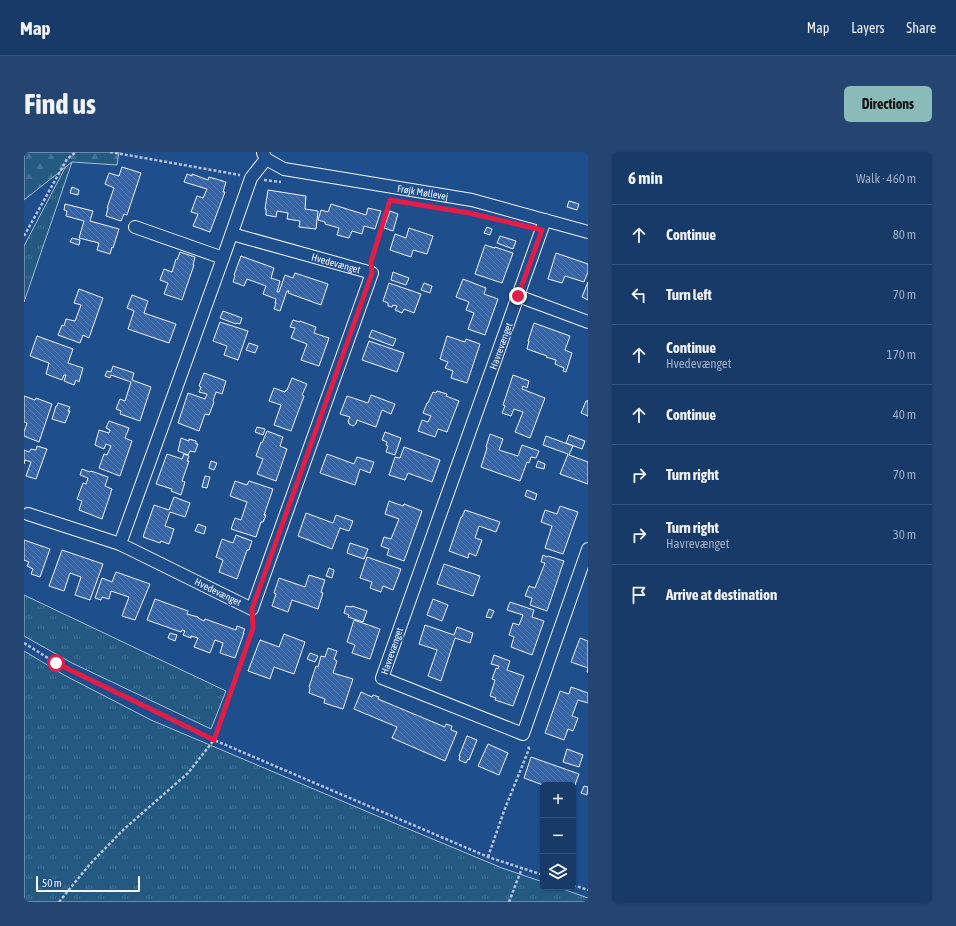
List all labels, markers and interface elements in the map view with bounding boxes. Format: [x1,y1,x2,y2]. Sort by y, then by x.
text: Map [20,17,51,39]
text: Map [807,20,829,36]
text: Layers [851,20,884,36]
text: Share [906,20,936,36]
button: Directions [844,86,932,122]
text: Find us [24,88,96,120]
text: 6 min [628,168,663,188]
text: Walk · 460 m [856,171,916,186]
street label: Frøjk Møllevej [396,182,449,202]
icon: ahead [628,224,650,246]
text: Continue [666,226,716,243]
text: 80 m [893,227,916,242]
street label: Hvedevænget [310,251,362,275]
icon: left [628,284,650,306]
text: Turn left [666,286,712,303]
route end [509,287,527,305]
text: 70 m [893,287,916,302]
street label: Havrevænget [487,321,515,371]
text: Continue [666,339,716,356]
icon: ahead [628,344,650,366]
text: 170 m [887,347,916,362]
text: Hvedevænget [666,356,732,371]
icon: ahead [628,404,650,426]
text: Continue [666,406,716,423]
text: 40 m [893,407,916,422]
icon: right [628,464,650,486]
text: Turn right [666,466,719,483]
text: 70 m [893,467,916,482]
text: Turn right [666,519,719,536]
icon: right [628,524,650,546]
text: 30 m [893,527,916,542]
text: Havrevænget [666,536,730,551]
street label: Hvedevænget [193,576,243,608]
icon: arrive [628,584,650,606]
text: Arrive at destination [666,586,777,603]
street label: Havrevænget [379,626,405,676]
route start [47,654,65,672]
map controls [540,782,576,890]
button: + [540,782,576,818]
button: − [540,818,576,854]
button: layers [540,854,576,890]
scale bar [36,874,140,893]
text: 50 m [42,877,62,889]

